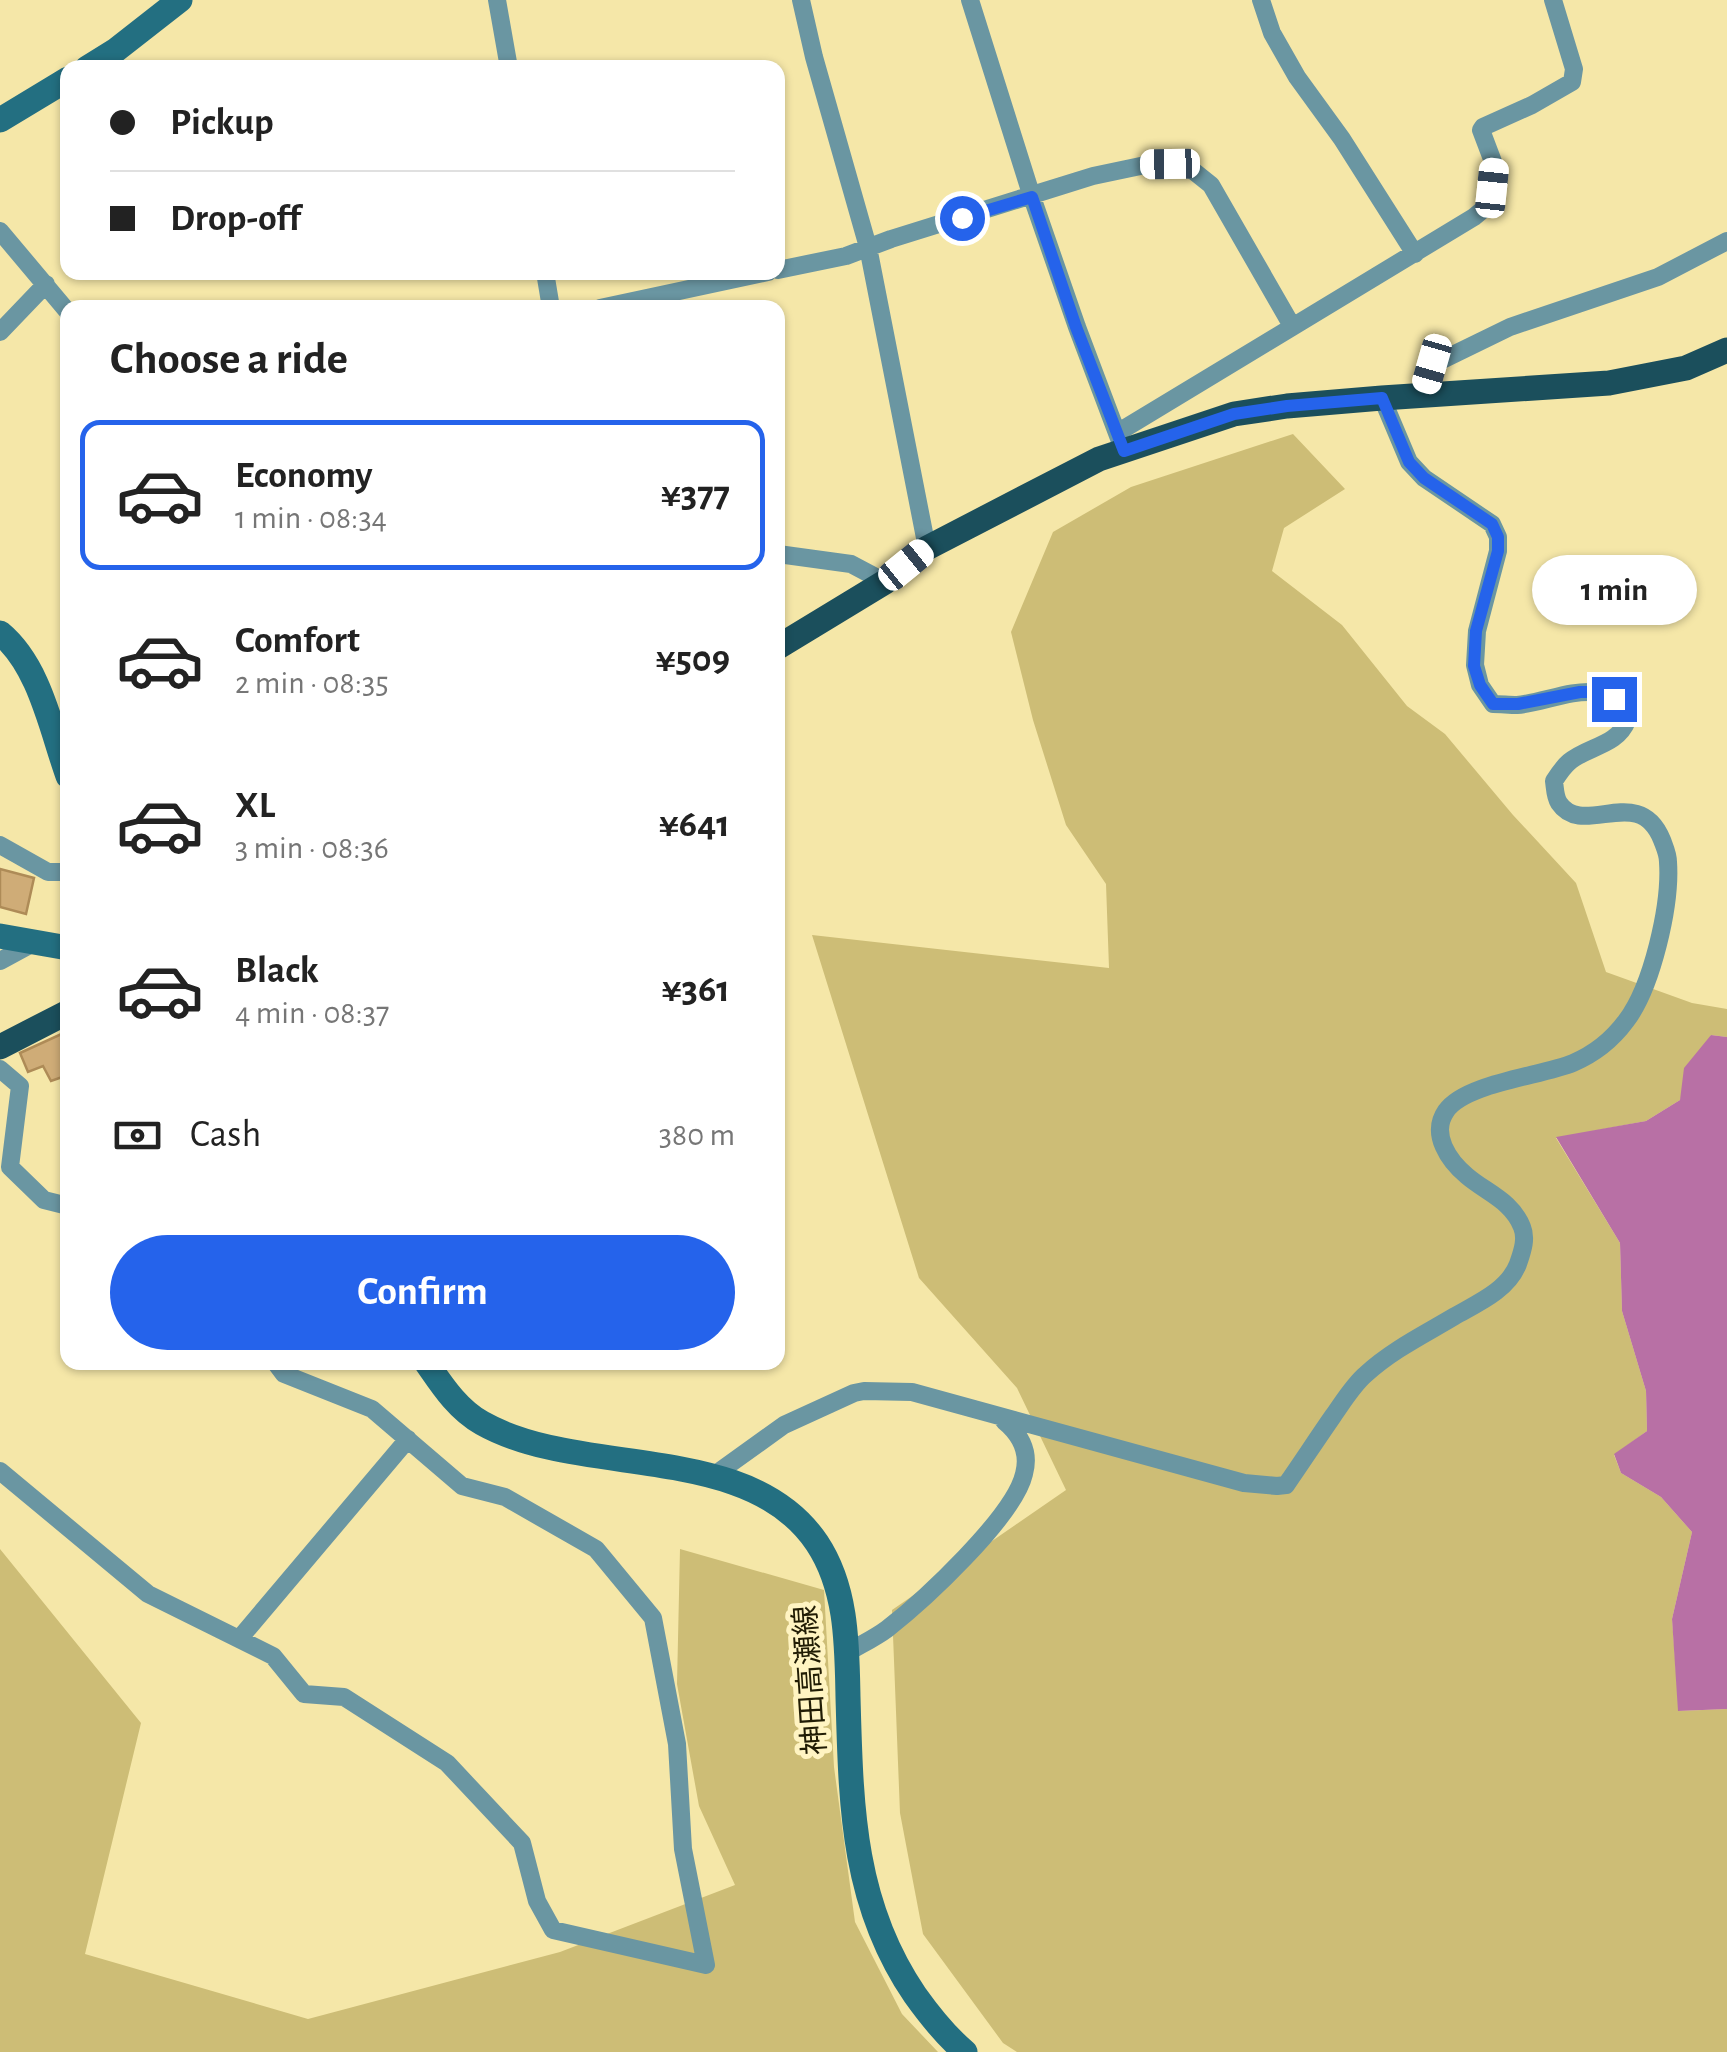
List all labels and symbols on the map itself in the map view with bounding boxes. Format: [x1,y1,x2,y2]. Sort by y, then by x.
car [1140,148,1200,180]
car [1474,157,1510,219]
route start [940,196,985,241]
car [1409,331,1455,397]
car [873,534,939,596]
callout: 1 min [1532,554,1696,624]
route end [1592,677,1637,722]
street label: 神田高瀬線 [789,1604,831,1756]

